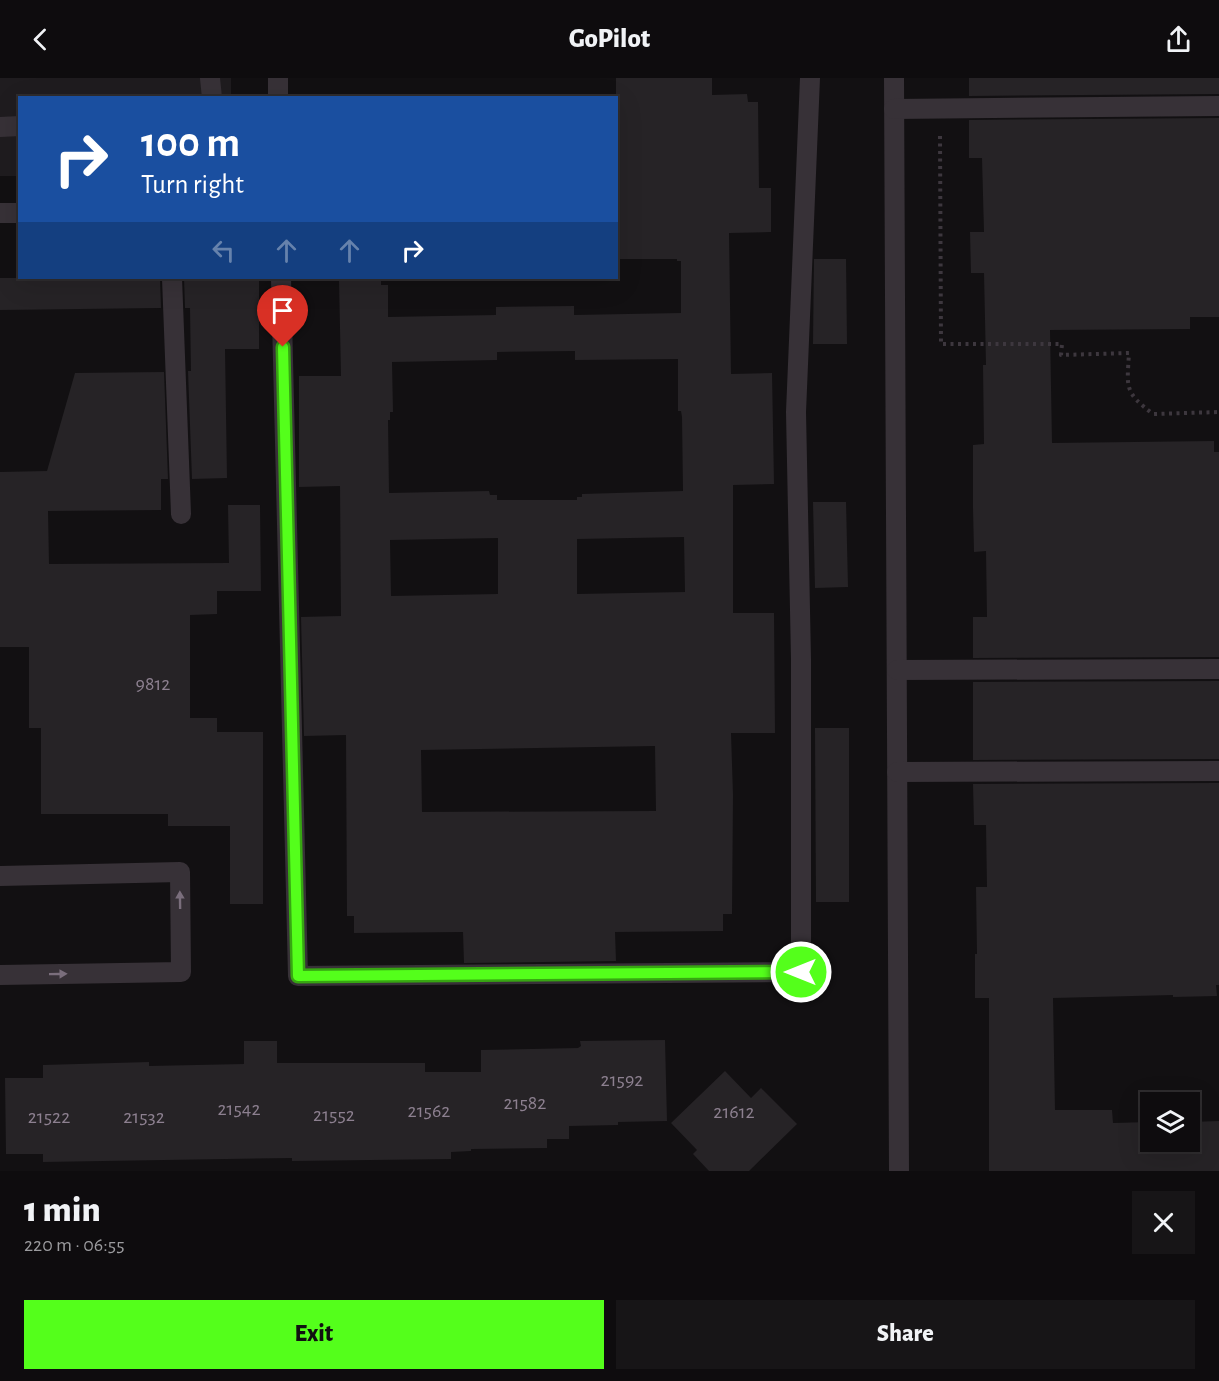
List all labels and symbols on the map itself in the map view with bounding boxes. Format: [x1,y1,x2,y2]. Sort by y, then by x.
pin [257,285,308,347]
house number: 9812 [136,674,170,694]
one-way arrow [175,891,185,910]
position arrow [769,940,833,1004]
one-way arrow [49,969,68,979]
house number: 21592 [601,1070,643,1090]
house number: 21582 [504,1093,546,1113]
house number: 21542 [217,1099,261,1119]
house number: 21562 [408,1101,450,1121]
house number: 21612 [713,1102,755,1122]
house number: 21552 [313,1105,355,1125]
house number: 21522 [28,1107,70,1127]
house number: 21532 [123,1107,165,1127]

